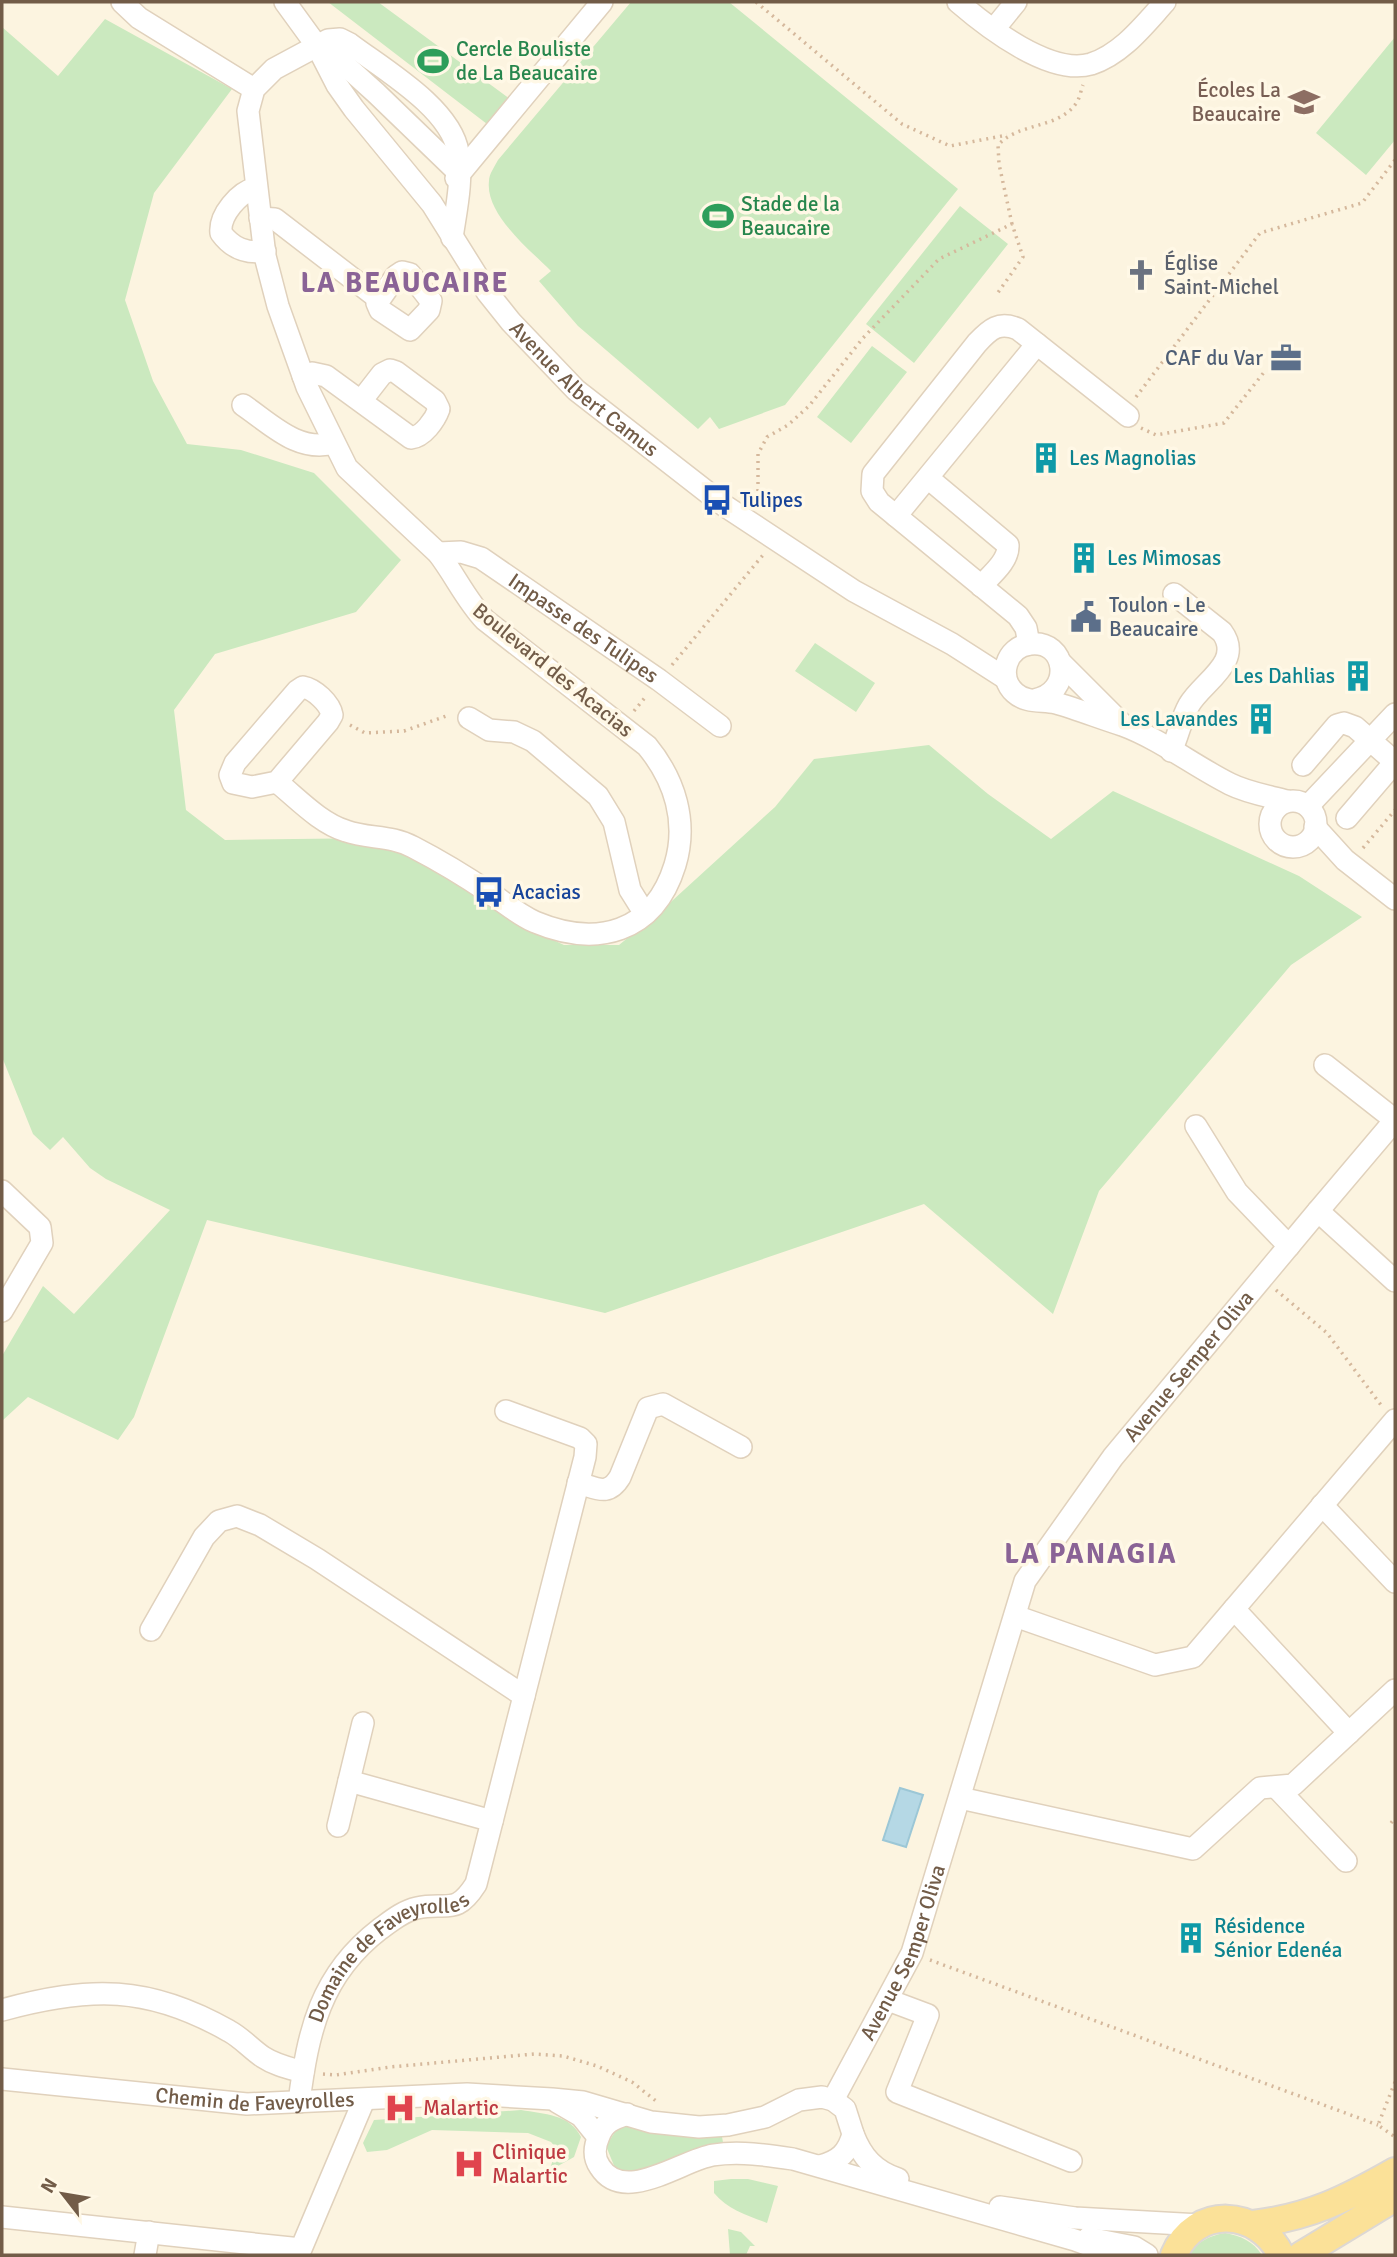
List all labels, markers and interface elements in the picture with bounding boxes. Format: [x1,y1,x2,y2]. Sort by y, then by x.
place label: Cercle Bouliste de La Beaucaire [456,36,598,86]
sports icon: Cercle Bouliste de La Beaucaire [416,44,450,78]
place label: Écoles La Beaucaire [1192,77,1281,127]
school or university icon: Écoles La Beaucaire [1287,85,1321,119]
place label: Stade de la Beaucaire [741,191,840,241]
sports icon: Stade de la Beaucaire [701,199,735,233]
place label: Église Saint-Michel [1164,250,1279,300]
church icon: Église Saint-Michel [1124,258,1158,292]
district label: LA BEAUCAIRE [300,266,510,300]
street label: Avenue Albert Camus [504,316,664,462]
office icon: CAF du Var [1269,341,1303,375]
place label: CAF du Var [1165,345,1263,371]
building icon: Les Magnolias [1029,441,1063,475]
place label: Les Magnolias [1069,445,1196,471]
bus stop icon: Tulipes [700,483,734,517]
place label: Tulipes [740,487,803,513]
building icon: Les Mimosas [1067,541,1101,575]
place label: Les Mimosas [1107,545,1221,571]
street label: Impasse des Tulipes [503,568,663,689]
place label: Toulon - Le Beaucaire [1109,592,1206,642]
street label: Boulevard des Acacias [467,597,639,743]
public building icon: Toulon - Le Beaucaire [1069,600,1103,634]
building icon: Les Dahlias [1341,659,1375,693]
place label: Les Dahlias [1233,663,1335,689]
building icon: Les Lavandes [1244,702,1278,736]
place label: Les Lavandes [1120,706,1238,732]
bus stop icon: Acacias [472,875,506,909]
place label: Acacias [512,879,581,905]
street label: Avenue Semper Oliva [1118,1285,1259,1447]
district label: LA PANAGIA [1004,1537,1178,1571]
street label: Avenue Semper Oliva [854,1862,951,2045]
street label: Domaine de Faveyrolles [302,1887,475,2026]
place label: Résidence Sénior Edenéa [1214,1913,1343,1963]
building icon: Résidence Sénior Edenéa [1174,1921,1208,1955]
street label: Chemin de Faveyrolles [154,2082,355,2117]
hospital icon: Malartic [383,2091,417,2125]
place label: Malartic [423,2095,499,2121]
place label: Clinique Malartic [492,2139,568,2189]
hospital icon: Clinique Malartic [452,2147,486,2181]
north arrow [28,2159,98,2229]
text: N [36,2174,63,2198]

